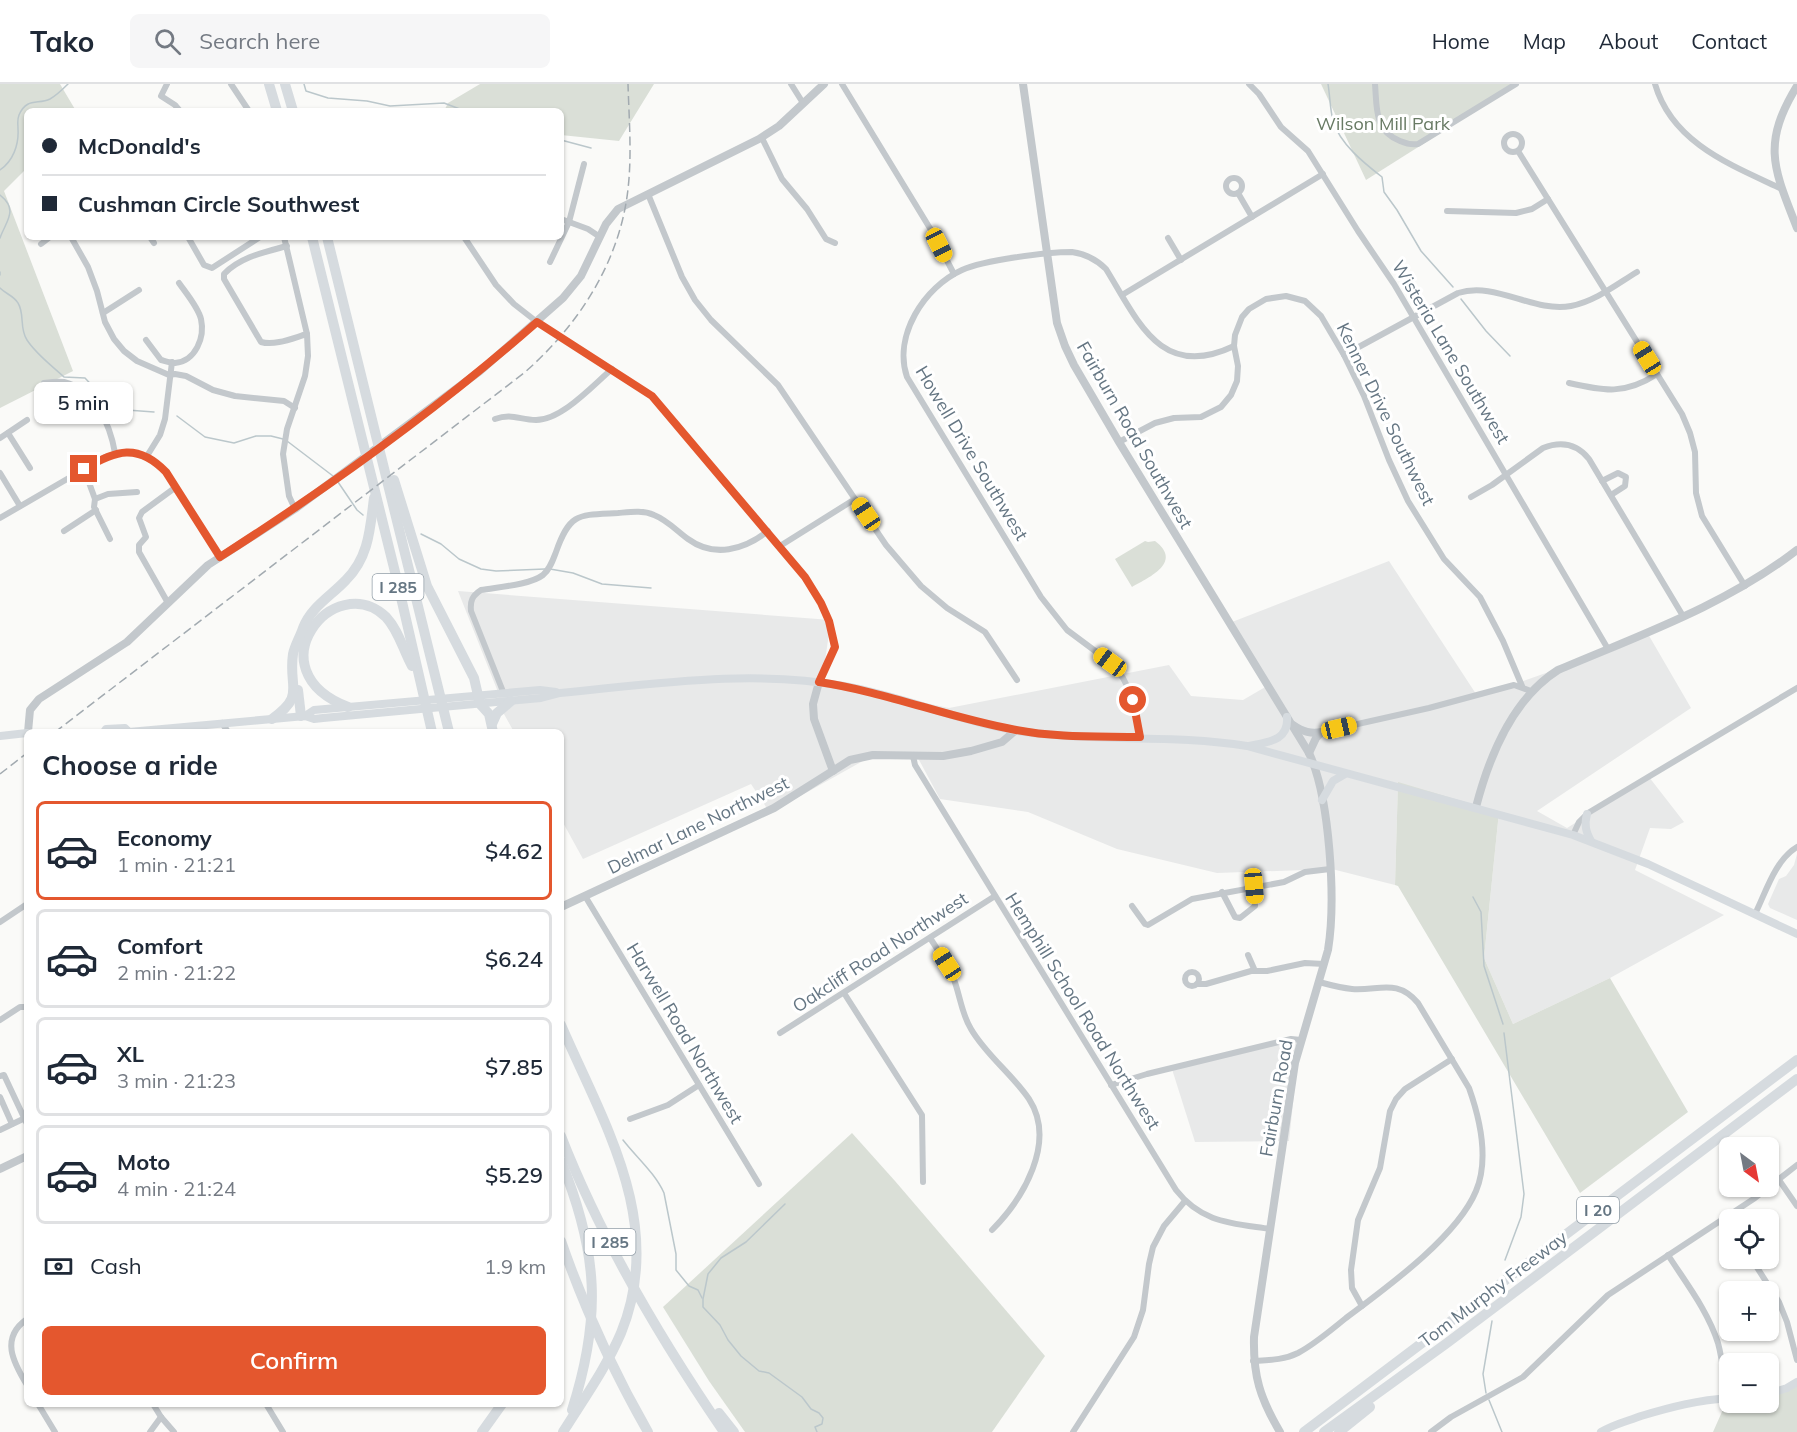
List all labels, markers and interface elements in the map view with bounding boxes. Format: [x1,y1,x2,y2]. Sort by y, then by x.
search box [130,14,550,68]
text: Tako [30,24,94,59]
icon: search [151,25,184,58]
text: Search here [199,27,320,55]
text: Home [1432,28,1490,54]
text: Map [1523,28,1566,54]
text: About [1599,28,1658,54]
text: Contact [1691,28,1767,54]
park label: Wilson Mill Park [1316,112,1451,135]
text: McDonald's [78,132,201,160]
text: Cushman Circle Southwest [78,190,359,218]
car [923,225,955,265]
street label: Wisteria Lane Southwest [1387,256,1515,448]
street label: Kenner Drive Southwest [1332,319,1440,509]
street label: Fairburn Road Southwest [1072,337,1198,533]
car [1630,338,1664,378]
street label: Howell Drive Southwest [911,361,1033,545]
callout: 5 min [34,382,134,424]
text: 5 min [58,390,109,415]
route end [70,455,97,482]
car [848,494,884,534]
road number: I 285 [372,574,424,600]
car [1090,644,1130,680]
route start [1119,686,1146,713]
car [1319,715,1359,741]
text: Choose a ride [42,748,218,782]
street label: Delmar Lane Northwest [604,771,792,879]
icon: car [45,824,99,878]
text: Economy [117,824,212,852]
text: $4.62 [485,837,543,865]
text: 1 min · 21:21 [117,852,236,877]
car [1243,867,1265,905]
street label: Oakcliff Road Northwest [788,887,972,1017]
street label: Hemphill School Road Northwest [1000,888,1166,1134]
icon: car [45,932,99,986]
text: Comfort [117,932,203,960]
street label: Harwell Road Northwest [622,938,748,1128]
car [930,944,964,984]
text: $6.24 [485,945,543,973]
text: 2 min · 21:22 [117,960,236,985]
street label: Fairburn Road [1254,1038,1298,1158]
icon: car [45,1040,99,1094]
text: XL [117,1040,144,1068]
text: $7.85 [485,1053,543,1081]
text: 3 min · 21:23 [117,1068,236,1093]
north arrow [1719,1137,1779,1197]
map controls [1719,1137,1779,1413]
icon: car [45,1148,99,1202]
text: Moto [117,1148,170,1176]
text: $5.29 [485,1161,543,1189]
text: 4 min · 21:24 [117,1176,236,1201]
road number: I 20 [1577,1197,1619,1223]
button: locate [1719,1209,1779,1269]
street label: Tom Murphy Freeway [1414,1225,1572,1352]
road number: I 285 [584,1229,636,1255]
icon: cash [42,1250,75,1283]
text: Cash [90,1252,142,1280]
text: 1.9 km [484,1254,546,1279]
button: + [1719,1281,1779,1341]
button: Confirm [42,1326,546,1395]
button: − [1719,1353,1779,1413]

